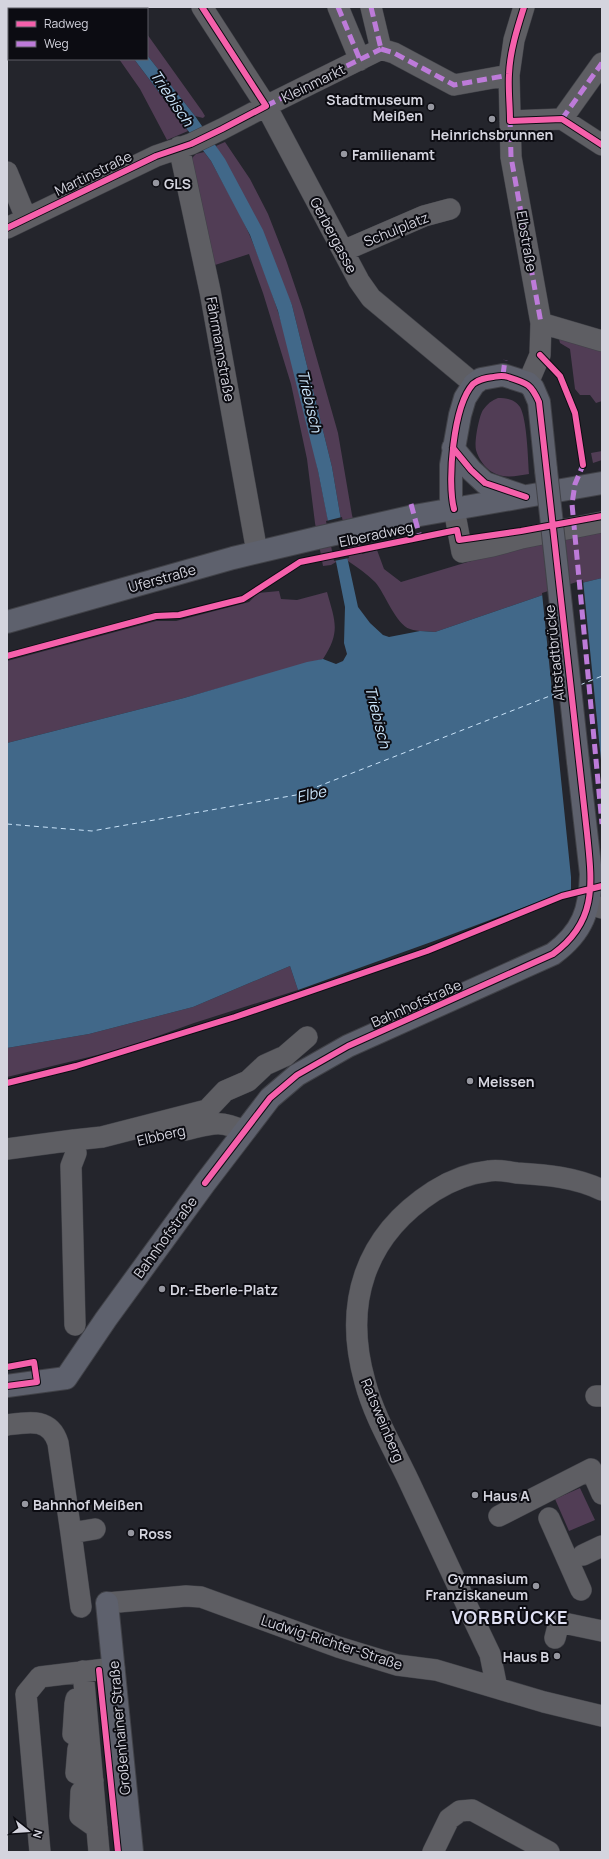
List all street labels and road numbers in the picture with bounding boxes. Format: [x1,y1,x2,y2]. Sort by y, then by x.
street label: Kleinmarkt [278,59,348,107]
street label: Martinstraße [51,146,135,200]
street label: Gerbergasse [306,194,362,276]
street label: Schulplatz [361,207,431,251]
street label: Elbstraße [512,209,542,273]
street label: Fährmannstraße [202,295,240,403]
street label: Elberadweg [337,517,415,551]
street label: Uferstraße [126,559,198,597]
street label: Altstadtbrücke [539,604,569,702]
street label: Bahnhofstraße [368,975,464,1031]
street label: Elbberg [135,1120,187,1150]
street label: Bahnhofstraße [129,1192,201,1282]
street label: Ratsweinberg [357,1375,409,1465]
street label: Ludwig-Richter-Straße [259,1610,405,1674]
street label: Großenhainer Straße [104,1660,134,1796]

